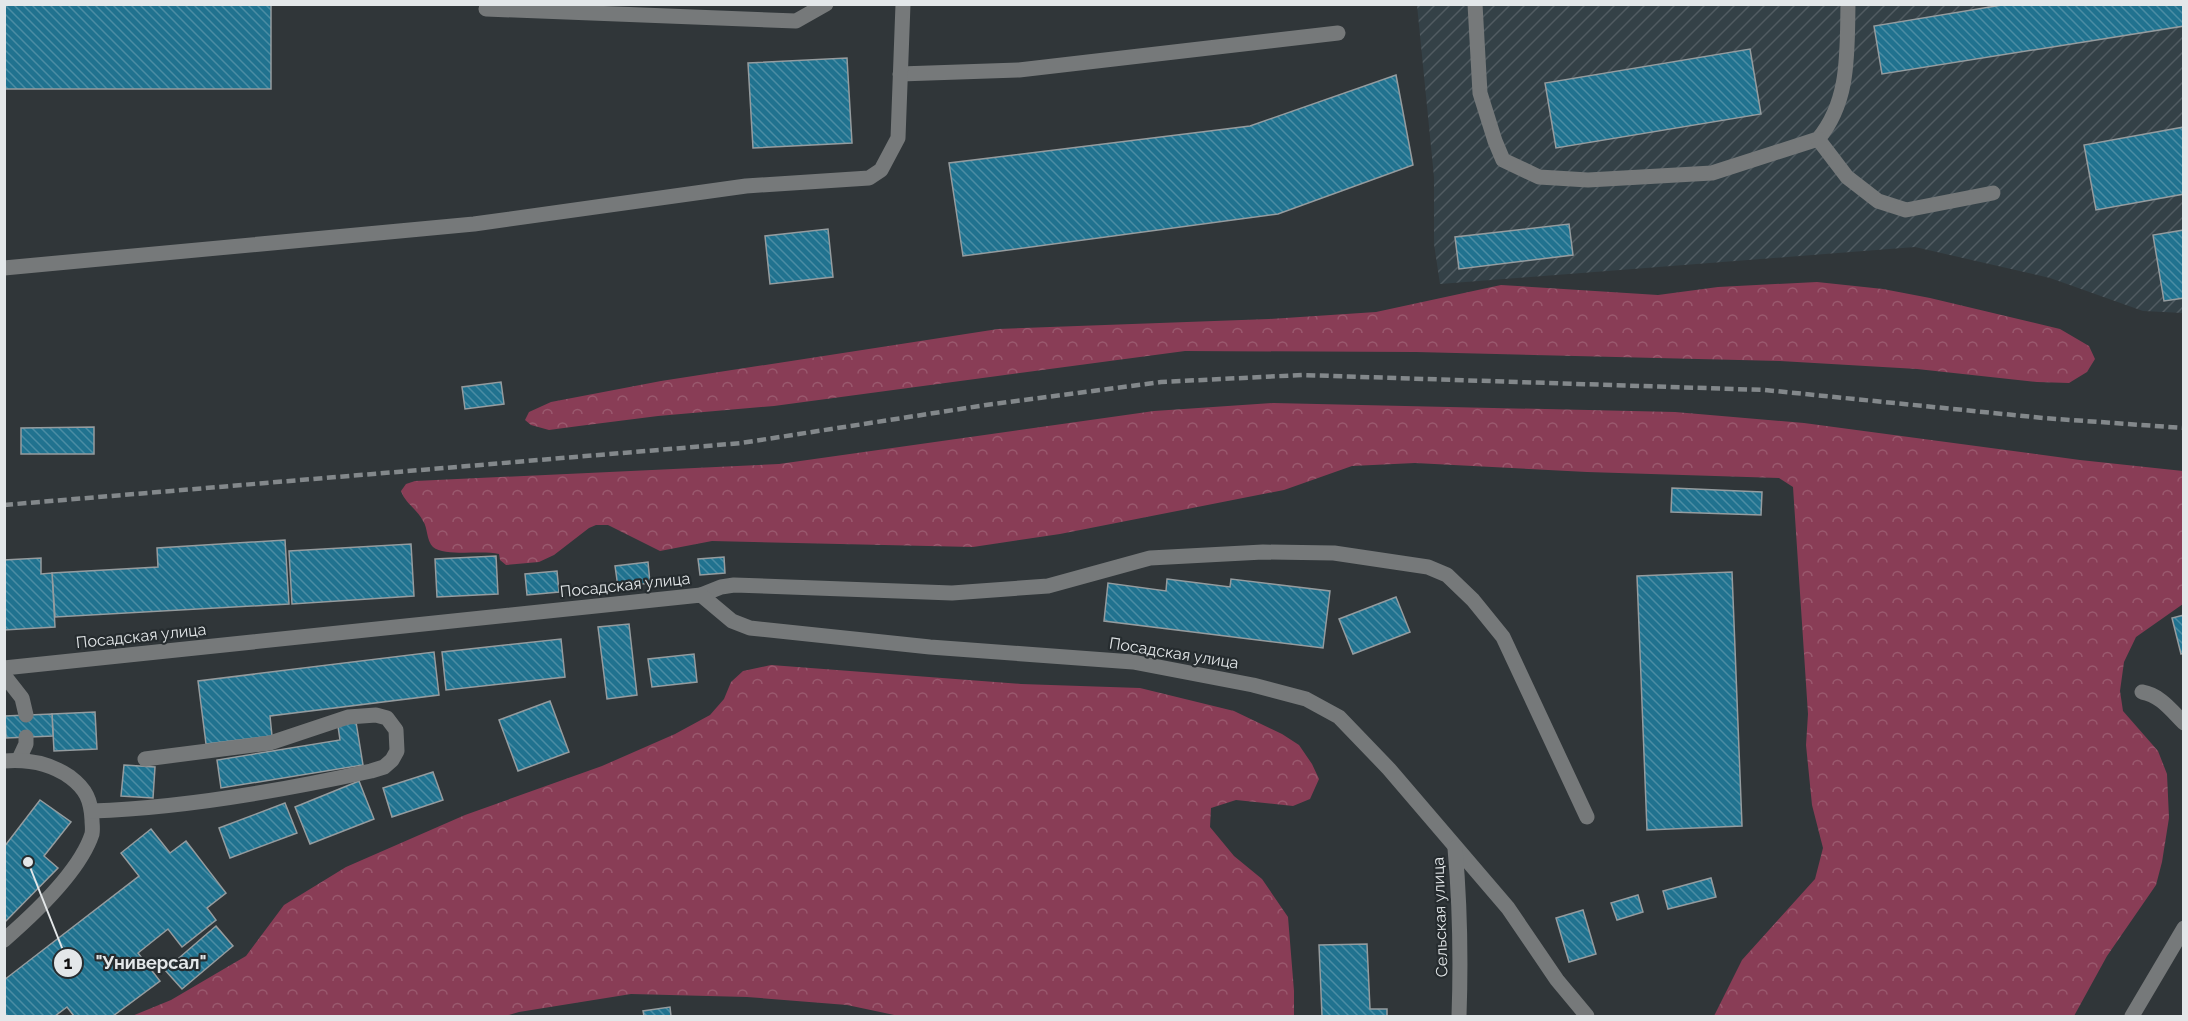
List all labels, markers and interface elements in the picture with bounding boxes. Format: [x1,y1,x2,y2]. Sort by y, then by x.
street label: Посадская улица [559,569,691,601]
street label: Посадская улица [75,620,207,652]
street label: Посадская улица [1108,633,1240,673]
street label: Сельская улица [1428,857,1452,977]
callout: "Универсал" [53,945,219,981]
text: 1 [64,952,73,973]
text: "Универсал" [95,952,207,973]

